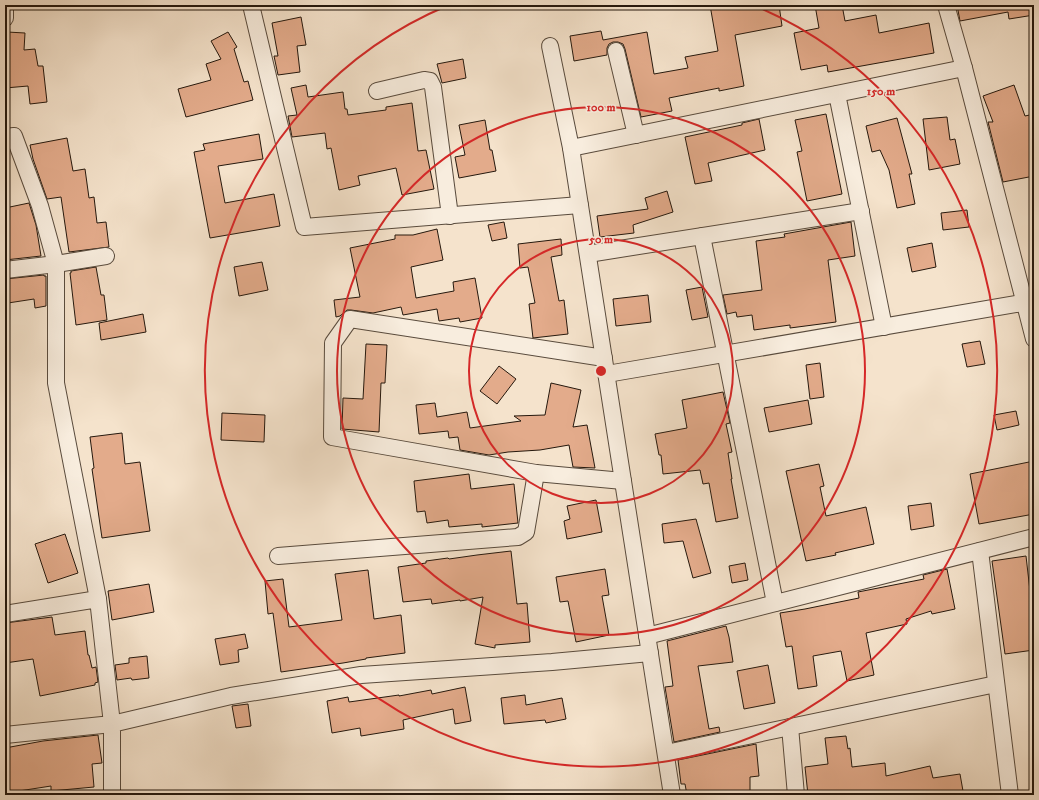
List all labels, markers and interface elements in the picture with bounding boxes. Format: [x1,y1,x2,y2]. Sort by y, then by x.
text: 150 m [867,84,895,99]
text: 100 m [587,100,615,115]
text: 50 m [588,232,613,247]
centre of rings [594,364,608,378]

